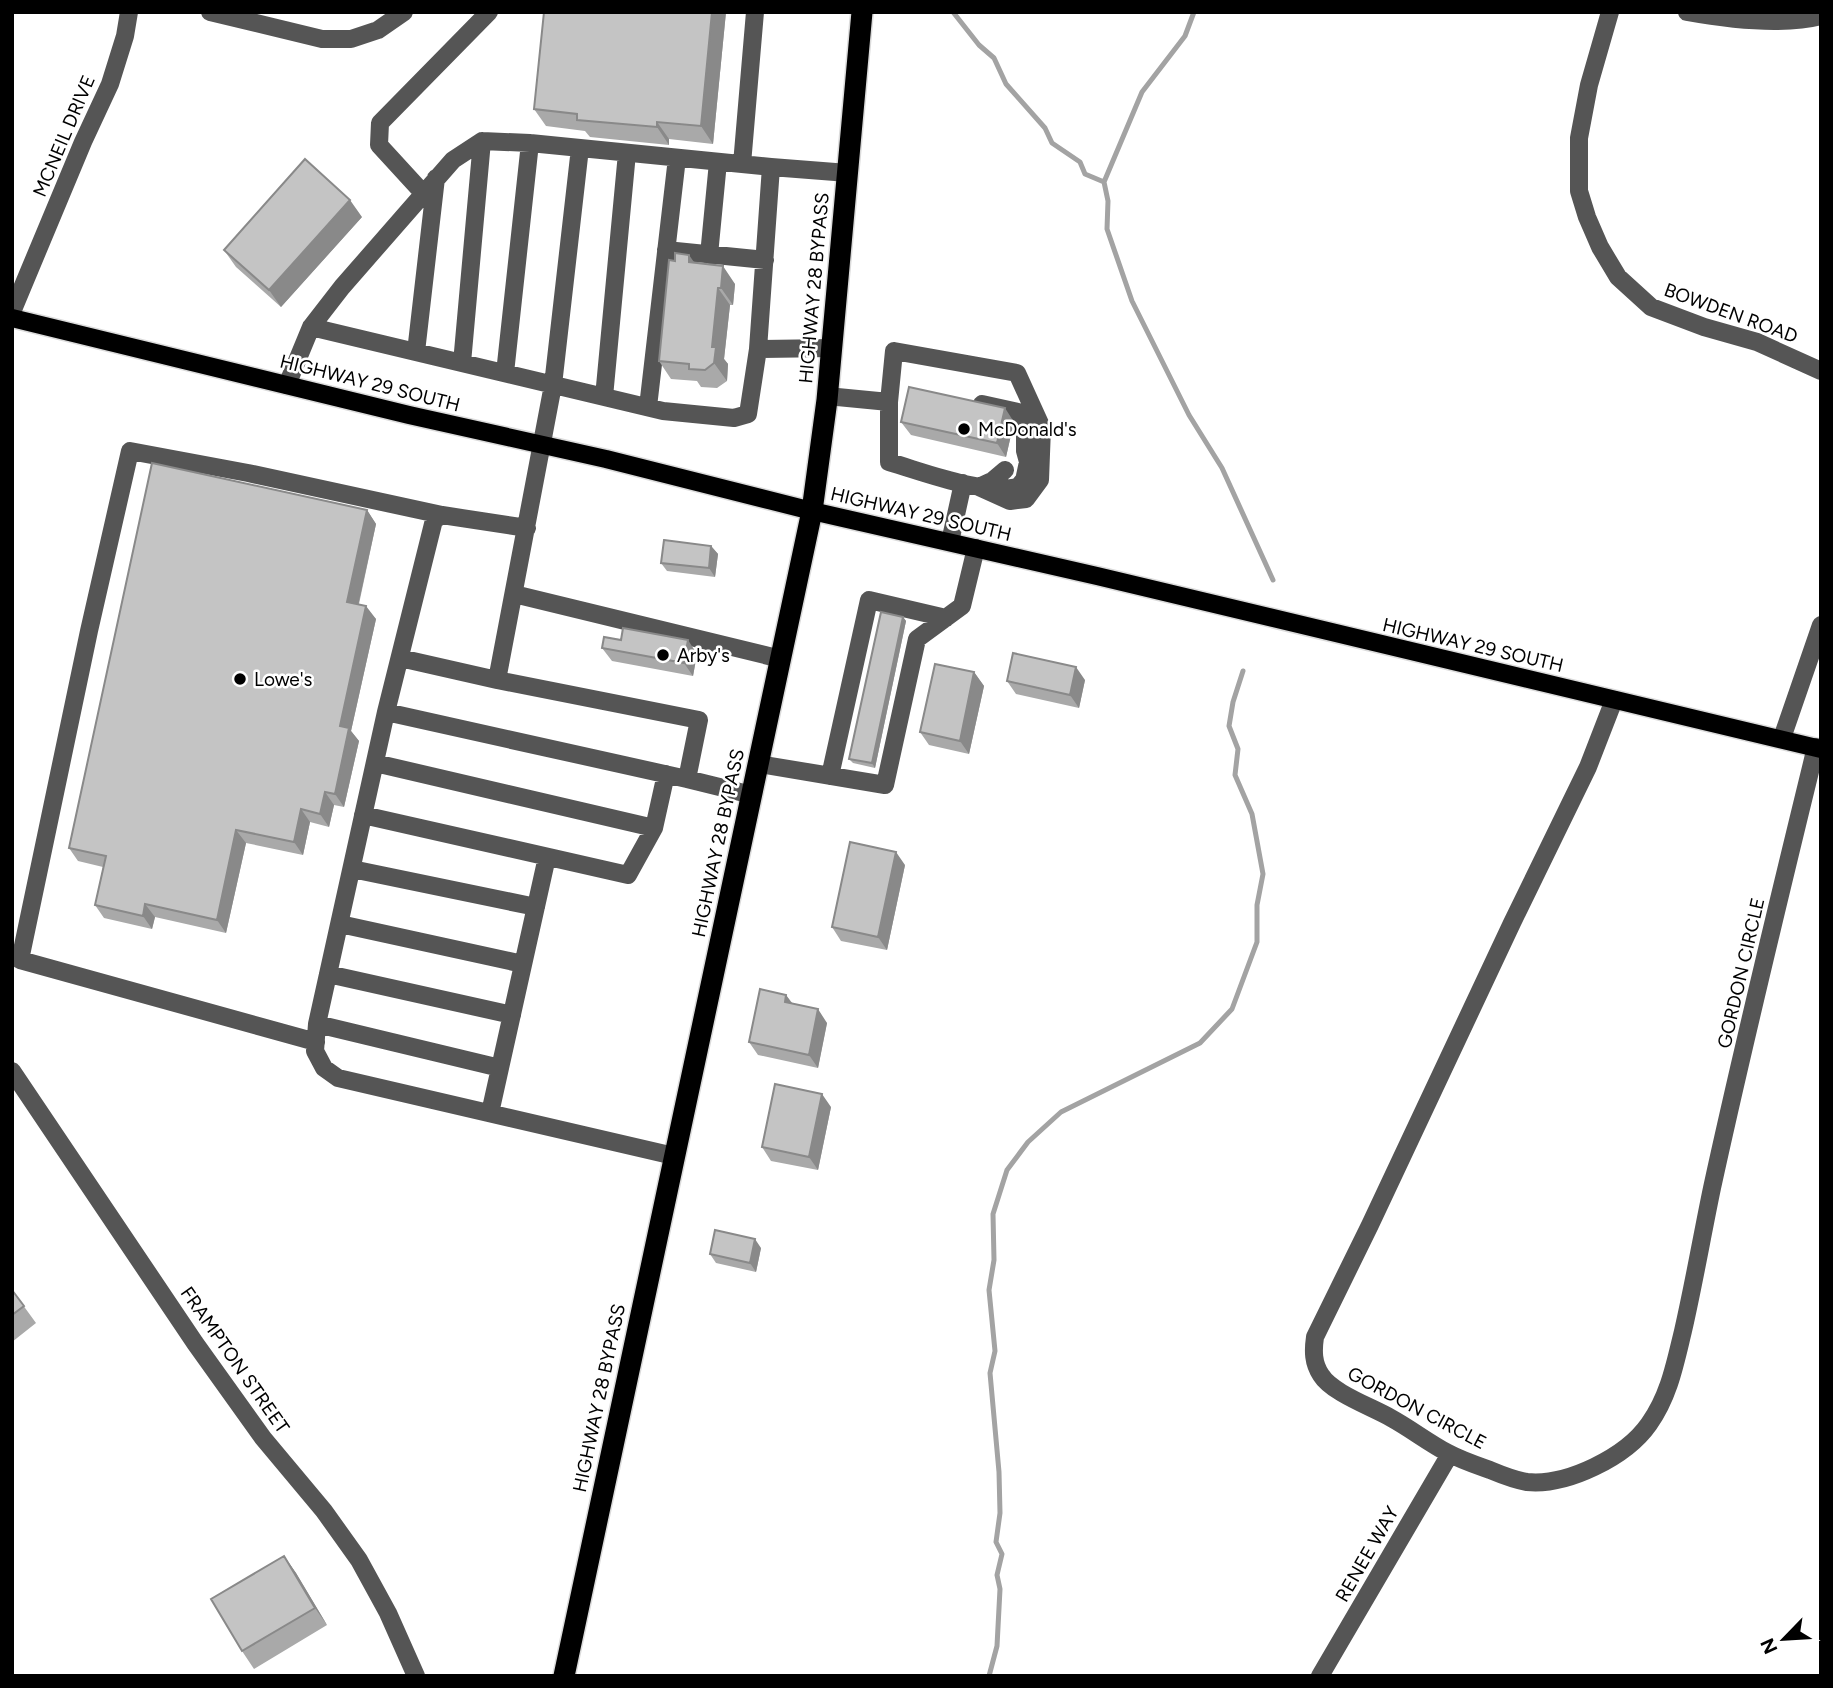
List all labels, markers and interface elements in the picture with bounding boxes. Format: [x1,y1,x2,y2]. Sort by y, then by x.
street label: MCNEIL DRIVE [28,72,100,200]
street label: HIGHWAY 28 BYPASS [794,191,834,385]
street label: BOWDEN ROAD [1661,278,1801,348]
street label: HIGHWAY 29 SOUTH [277,349,463,417]
place label: McDonald's [978,418,1077,441]
marker: McDonald's [956,421,972,437]
street label: HIGHWAY 29 SOUTH [828,482,1014,546]
street label: HIGHWAY 29 SOUTH [1380,613,1566,677]
place label: Arby's [677,644,730,667]
marker: Arby's [655,647,671,663]
place label: Lowe's [254,668,312,691]
marker: Lowe's [232,671,248,687]
street label: HIGHWAY 28 BYPASS [687,747,749,939]
street label: GORDON CIRCLE [1712,895,1770,1051]
street label: FRAMPTON STREET [176,1282,295,1438]
street label: HIGHWAY 28 BYPASS [568,1302,630,1494]
street label: GORDON CIRCLE [1344,1362,1490,1454]
street label: RENEE WAY [1330,1502,1404,1606]
north arrow [1749,1604,1819,1674]
text: N [1756,1634,1783,1657]

